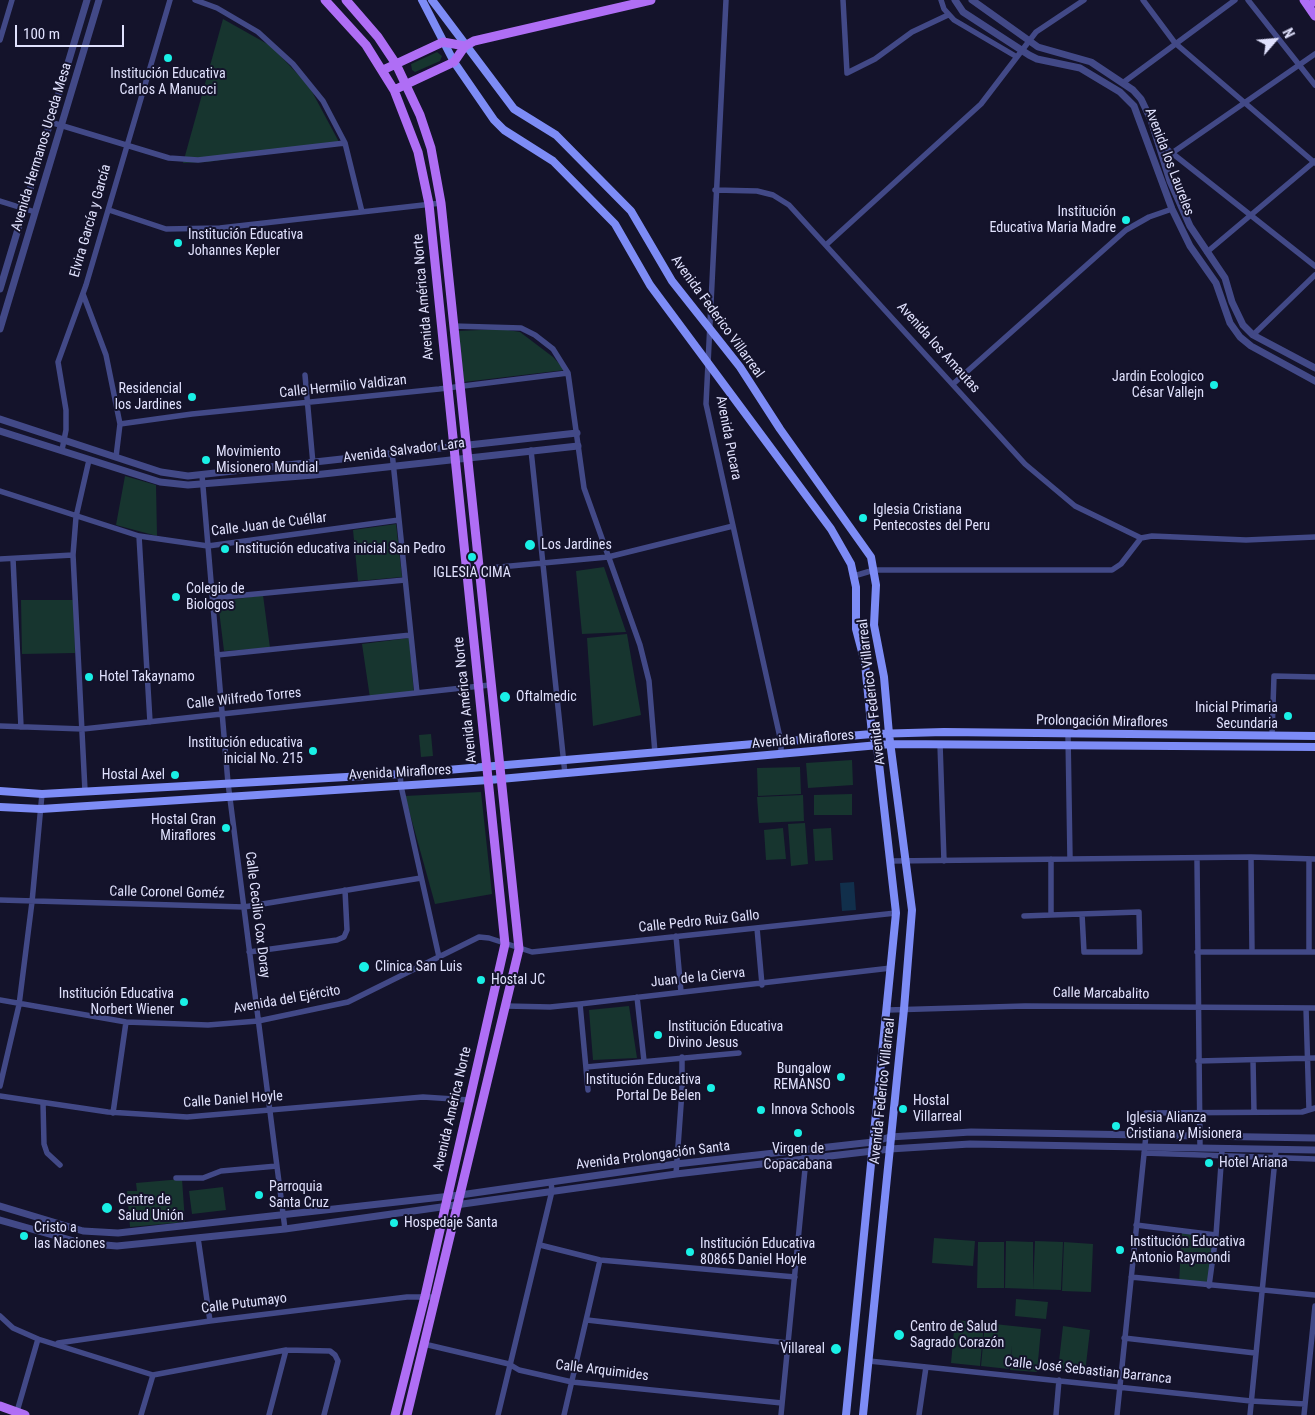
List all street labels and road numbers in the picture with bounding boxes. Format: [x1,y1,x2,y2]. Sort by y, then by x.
street label: Avenida Hermanos Uceda Mesa [8,61,76,233]
street label: Avenida los Laureles [1141,106,1197,218]
street label: Elvira García y García [67,163,115,279]
street label: Avenida América Norte [410,233,438,361]
street label: Avenida Federico Villarreal [667,253,767,381]
street label: Avenida los Amautas [893,299,983,397]
street label: Calle Hermilio Valdizan [278,372,408,402]
street label: Avenida Pucara [712,394,744,482]
street label: Avenida Salvador Lara [342,435,466,467]
street label: Calle Juan de Cuéllar [210,510,328,540]
street label: Avenida Federico Villarreal [855,618,889,766]
street label: Avenida América Norte [451,636,481,764]
street label: Calle Wilfredo Torres [186,685,302,713]
street label: Prolongación Miraflores [1036,712,1168,732]
street label: Avenida Miraflores [751,727,855,753]
street label: Avenida Miraflores [348,762,452,784]
street label: Calle Cecilio Cox Doray [241,851,273,979]
street label: Calle Coronel Goméz [109,884,225,902]
street label: Calle Pedro Ruiz Gallo [638,907,760,937]
street label: Juan de la Cierva [650,965,746,991]
street label: Avenida del Ejército [232,982,342,1018]
street label: Calle Marcabalito [1053,985,1149,1003]
street label: Avenida Federico Villarreal [867,1017,899,1165]
street label: Avenida América Norte [431,1045,475,1173]
street label: Calle Daniel Hoyle [183,1088,283,1112]
street label: Avenida Prolongación Santa [575,1138,731,1174]
street label: Calle Putumayo [200,1290,288,1318]
street label: Calle José Sebastian Barranca [1004,1354,1172,1388]
street label: Calle Arquimides [554,1357,650,1385]

